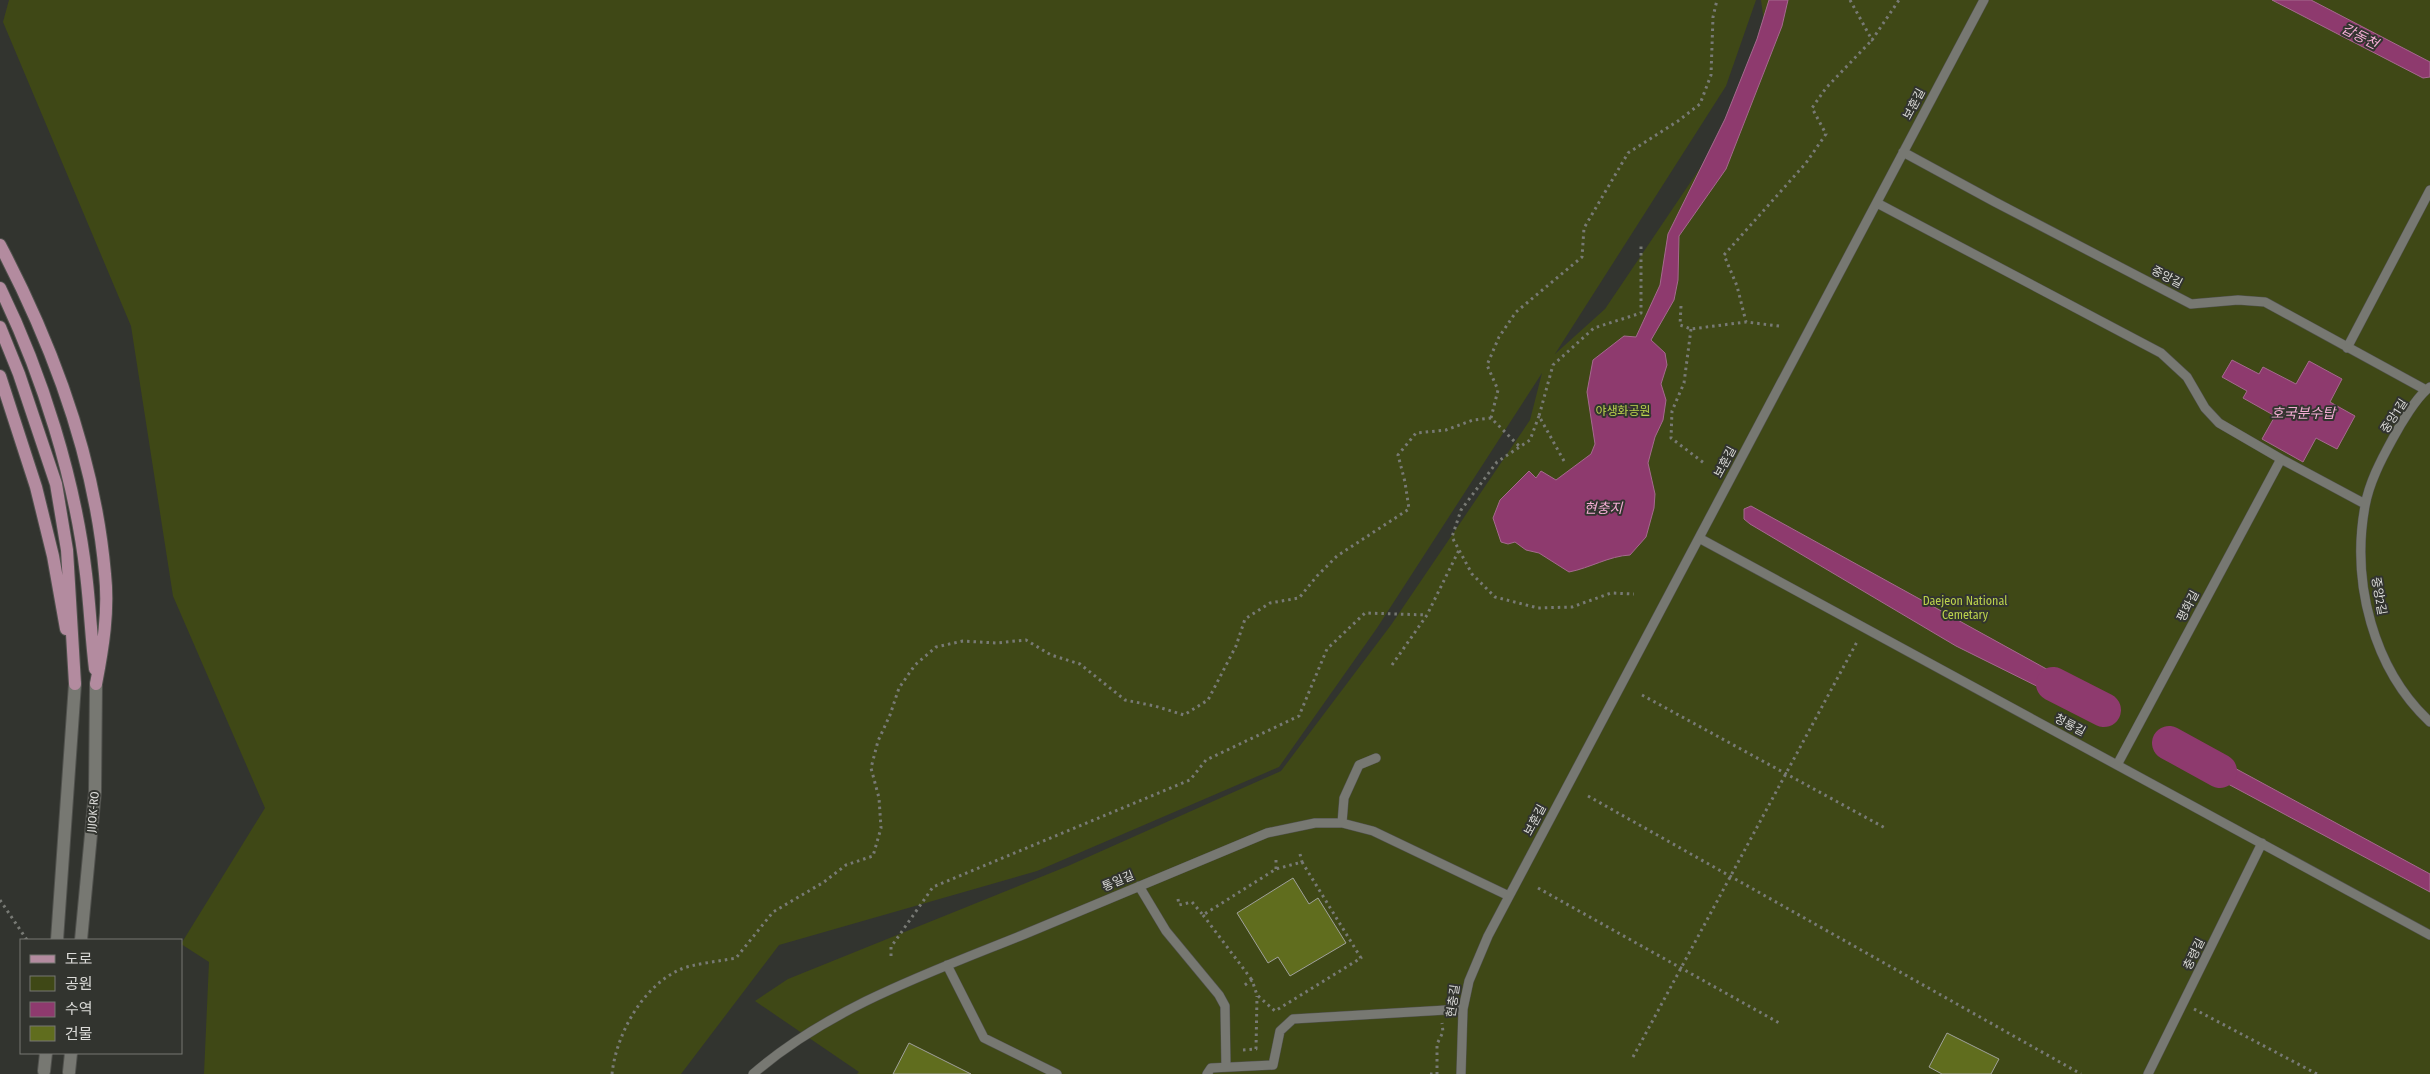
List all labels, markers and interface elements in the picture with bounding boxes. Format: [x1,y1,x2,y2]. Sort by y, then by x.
water label: 갑동천 [2339,20,2382,53]
street label: 보훈길 [1900,86,1928,122]
street label: 중앙길 [2149,263,2185,291]
street label: 중앙1길 [2378,396,2410,436]
park label: 야생화공원 [1595,404,1651,418]
water label: 호국분수탑 [2271,405,2337,422]
street label: 보훈길 [1711,444,1739,480]
water label: 현충지 [1584,500,1623,517]
street label: 중앙2길 [2369,576,2389,616]
street label: 평화길 [2174,588,2202,624]
park label: Daejeon National Cemetary [1923,594,2007,622]
street label: 청룡길 [2052,711,2088,739]
street label: JIJOK-RO [84,791,102,833]
street label: 보훈길 [1521,802,1549,838]
street label: 통일길 [1100,868,1136,894]
street label: 충령길 [2180,936,2208,972]
legend [20,939,182,1054]
text: 도로 [65,950,93,968]
text: 공원 [65,975,93,993]
street label: 현충길 [1444,984,1462,1018]
text: 수역 [65,1000,93,1018]
text: 건물 [65,1025,93,1043]

